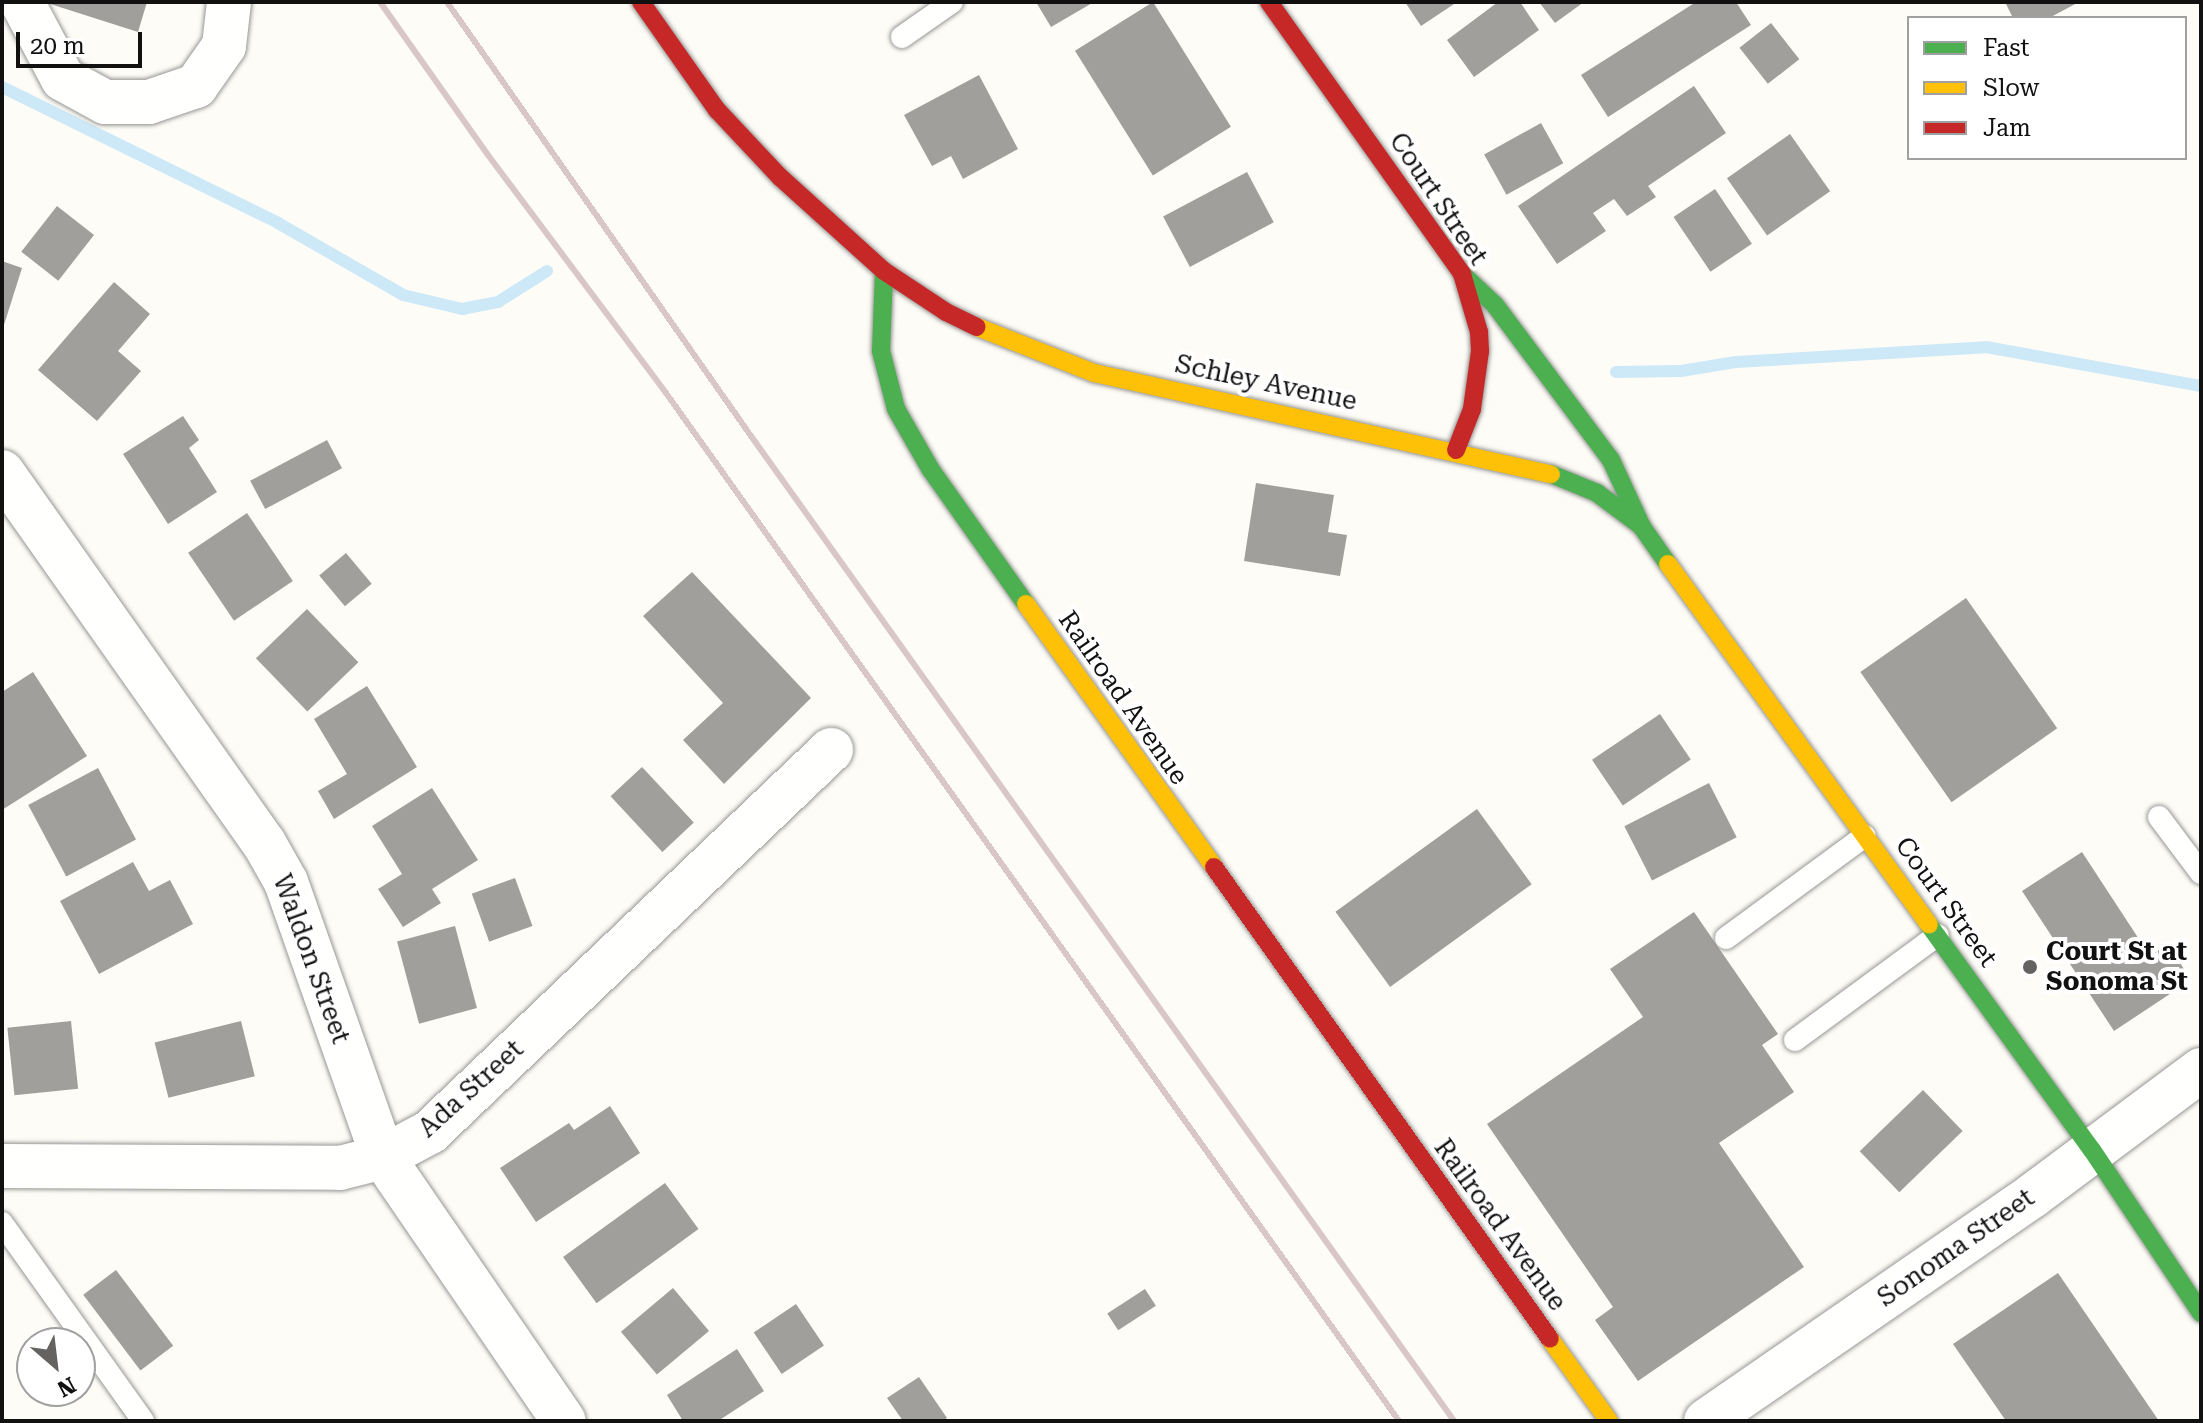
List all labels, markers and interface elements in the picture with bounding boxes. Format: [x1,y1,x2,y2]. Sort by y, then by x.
scale bar [20,16,146,66]
legend [1907,16,2187,160]
text: 20 m [30,32,85,60]
text: Fast [1983,34,2030,62]
text: Slow [1983,74,2039,102]
text: Jam [1983,114,2031,142]
street label: Court Street [1382,127,1494,271]
street label: Schley Avenue [1172,349,1360,417]
street label: Railroad Avenue [1052,605,1194,791]
street label: Court Street [1888,831,2004,973]
street label: Waldon Street [266,870,356,1048]
place label: Court St at Sonoma St [2046,936,2188,998]
marker: Court St at Sonoma St [2021,958,2039,976]
street label: Ada Street [412,1034,530,1144]
street label: Railroad Avenue [1427,1133,1573,1317]
street label: Sonoma Street [1872,1182,2040,1314]
north arrow [16,1327,96,1407]
text: N [53,1372,80,1402]

